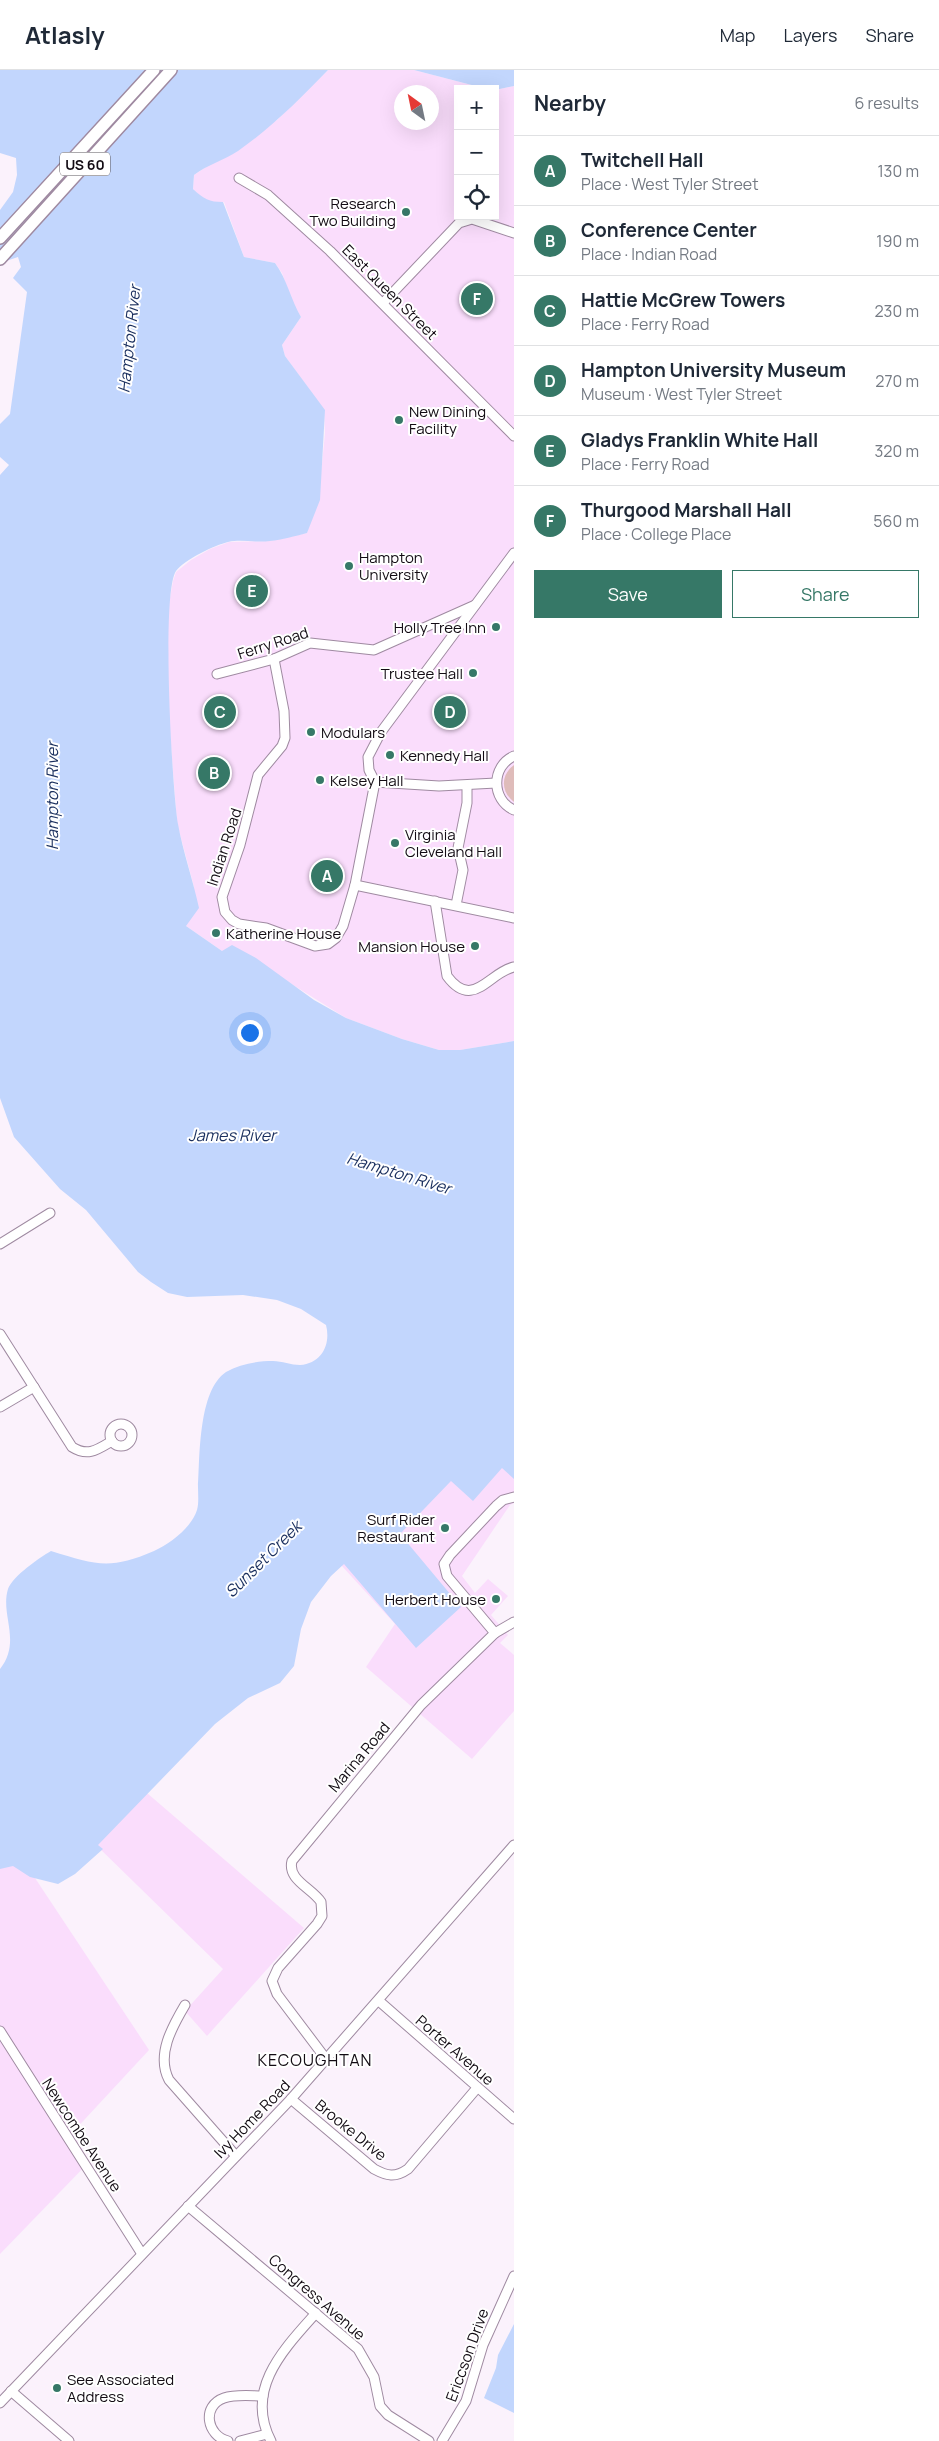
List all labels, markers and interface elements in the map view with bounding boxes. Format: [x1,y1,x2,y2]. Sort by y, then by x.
text: Atlasly [25,18,105,51]
text: Map [720,23,755,47]
text: Layers [783,23,837,47]
text: Share [865,23,914,47]
north arrow [394,85,439,130]
map controls [454,85,499,220]
button: + [454,85,499,130]
text: Nearby [534,89,606,117]
text: 6 results [854,92,919,114]
button: − [454,130,499,175]
text: Twitchell Hall [581,147,704,173]
road number: US 60 [60,152,110,176]
text: A [545,160,555,182]
text: 130 m [877,160,919,182]
text: Place · West Tyler Street [581,173,759,195]
button: locate [454,175,499,220]
place label: Research Two Building [310,193,396,231]
marker: Research Two Building [400,206,412,218]
text: Conference Center [581,217,757,243]
text: B [545,230,555,252]
text: 190 m [876,230,919,252]
street label: East Queen Street [338,240,442,344]
text: Place · Indian Road [581,243,717,265]
pin: F [461,280,493,318]
water label: Hampton River [112,282,146,394]
text: Hattie McGrew Towers [581,287,785,313]
text: C [544,300,556,322]
text: 230 m [875,300,919,322]
text: Place · Ferry Road [581,313,709,335]
text: Hampton University Museum [581,357,846,383]
text: D [544,370,556,392]
text: 270 m [875,370,919,392]
text: Museum · West Tyler Street [581,383,782,405]
place label: New Dining Facility [409,401,486,439]
marker: New Dining Facility [393,414,405,426]
text: Gladys Franklin White Hall [581,427,818,453]
text: E [545,440,555,462]
text: 320 m [875,440,919,462]
text: Place · Ferry Road [581,453,709,475]
text: Thurgood Marshall Hall [581,497,791,523]
text: F [546,510,554,532]
text: 560 m [873,510,919,532]
text: Place · College Place [581,523,731,545]
place label: Hampton University [359,547,428,585]
marker: Hampton University [343,560,355,572]
button: Save [534,570,722,618]
button: Share [732,570,919,618]
pin: E [236,572,268,610]
place label: Holly Tree Inn [394,617,486,638]
marker: Holly Tree Inn [490,621,502,633]
street label: Ferry Road [235,622,311,664]
place label: Trustee Hall [381,663,463,684]
marker: Trustee Hall [467,667,479,679]
pin: C [204,693,236,731]
pin: D [434,693,466,731]
place label: Modulars [321,722,385,743]
marker: Modulars [305,726,317,738]
water label: Hampton River [41,740,63,850]
place label: Kennedy Hall [400,745,489,766]
marker: Kennedy Hall [384,749,396,761]
pin: B [198,754,230,792]
place label: Kelsey Hall [330,770,404,791]
marker: Kelsey Hall [314,774,326,786]
street label: Indian Road [202,805,246,889]
place label: Virginia Cleveland Hall [405,824,502,862]
marker: Virginia Cleveland Hall [389,837,401,849]
pin: A [311,857,343,895]
place label: Katherine House [226,923,341,944]
marker: Katherine House [210,927,222,939]
place label: Mansion House [358,936,465,957]
marker: Mansion House [469,940,481,952]
your location [237,1020,263,1046]
water label: James River [188,1124,278,1146]
water label: Hampton River [344,1147,456,1200]
place label: Surf Rider Restaurant [357,1509,436,1547]
water label: Sunset Creek [220,1514,308,1602]
marker: Surf Rider Restaurant [439,1522,451,1534]
place label: Herbert House [385,1589,486,1610]
marker: Herbert House [490,1593,502,1605]
street label: Marina Road [323,1717,395,1797]
street label: Porter Avenue [411,2010,499,2090]
district label: KECOUGHTAN [257,2049,373,2071]
street label: Newcombe Avenue [37,2074,127,2196]
street label: Ivy Home Road [209,2075,295,2163]
street label: Brooke Drive [311,2095,391,2165]
street label: Congress Avenue [264,2249,370,2345]
street label: Ericcson Drive [440,2305,494,2404]
place label: See Associated Address [67,2369,174,2407]
marker: See Associated Address [51,2382,63,2394]

